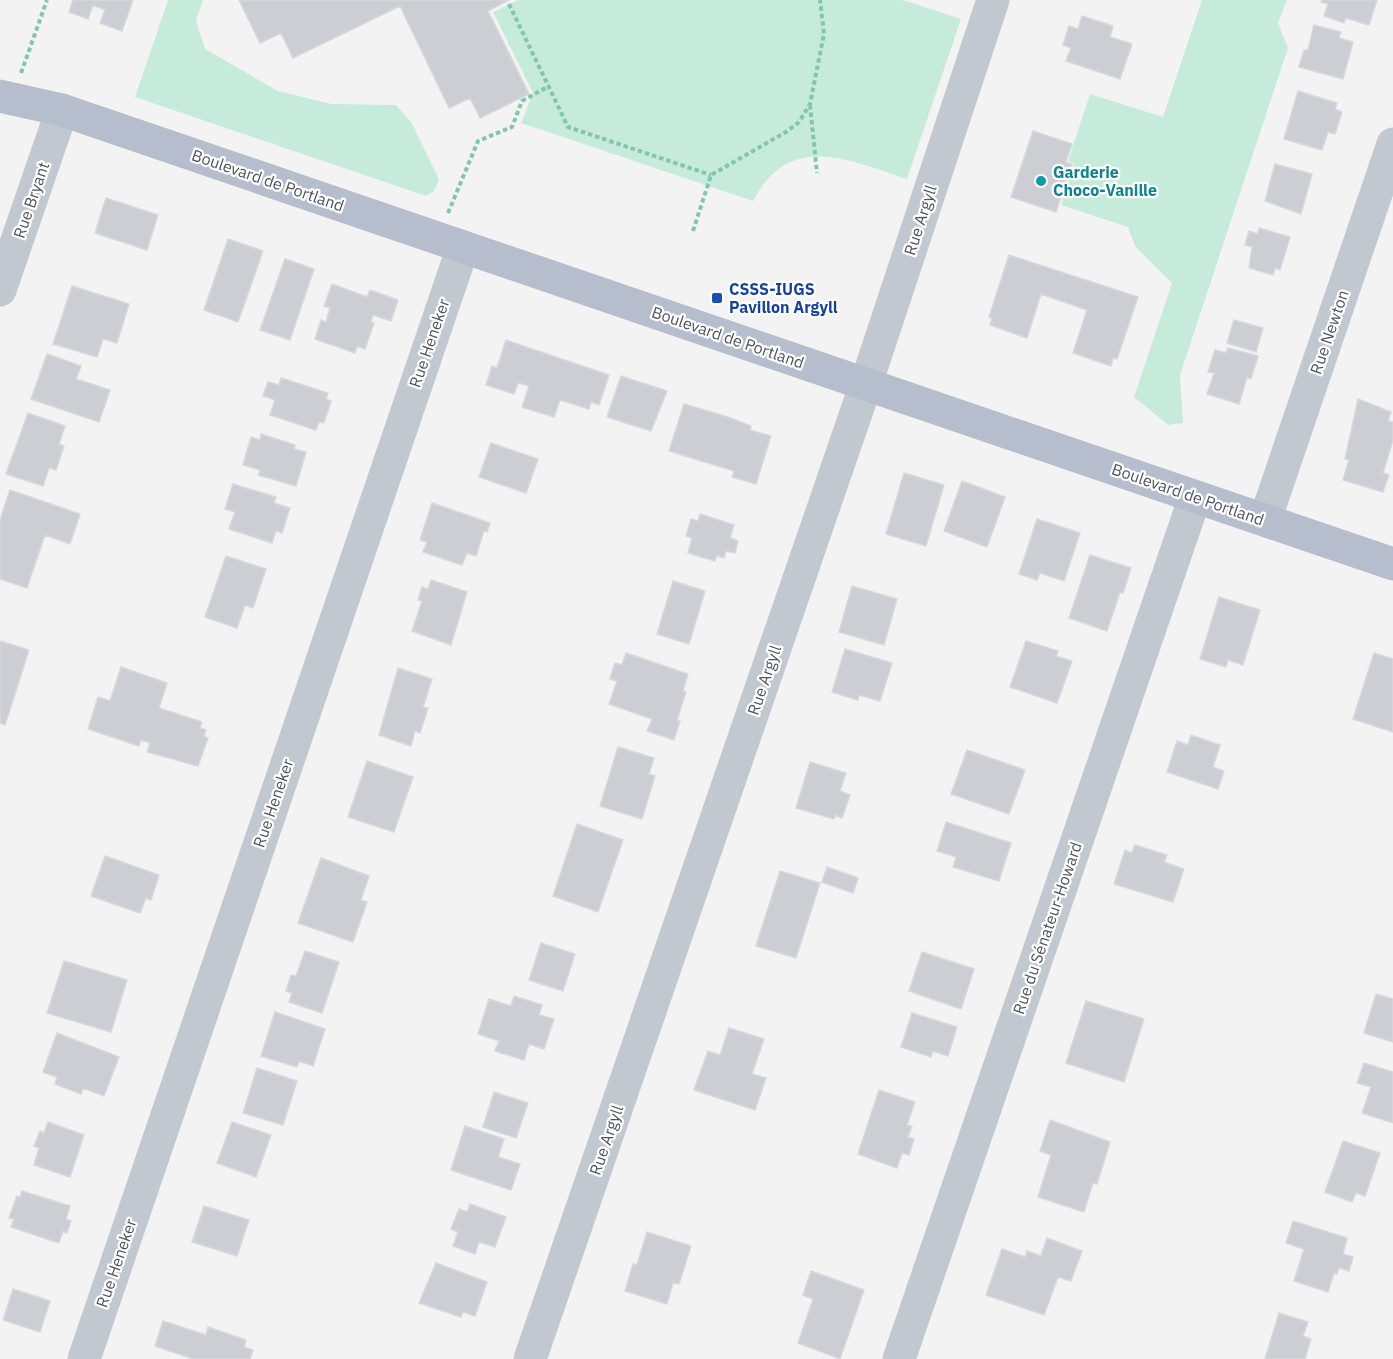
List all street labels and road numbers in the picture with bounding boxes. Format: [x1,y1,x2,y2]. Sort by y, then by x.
street label: Boulevard de Portland [189,145,347,215]
street label: Rue Bryant [9,159,53,241]
street label: Rue Argyll [899,182,941,258]
street label: Rue Newton [1305,287,1353,377]
street label: Rue Heneker [404,296,454,390]
street label: Boulevard de Portland [649,302,807,372]
street label: Boulevard de Portland [1109,459,1267,529]
street label: Rue Argyll [743,642,785,718]
street label: Rue Heneker [248,756,298,850]
street label: Rue du Sénateur-Howard [1008,839,1086,1017]
street label: Rue Argyll [585,1102,627,1178]
street label: Rue Heneker [91,1216,141,1310]

